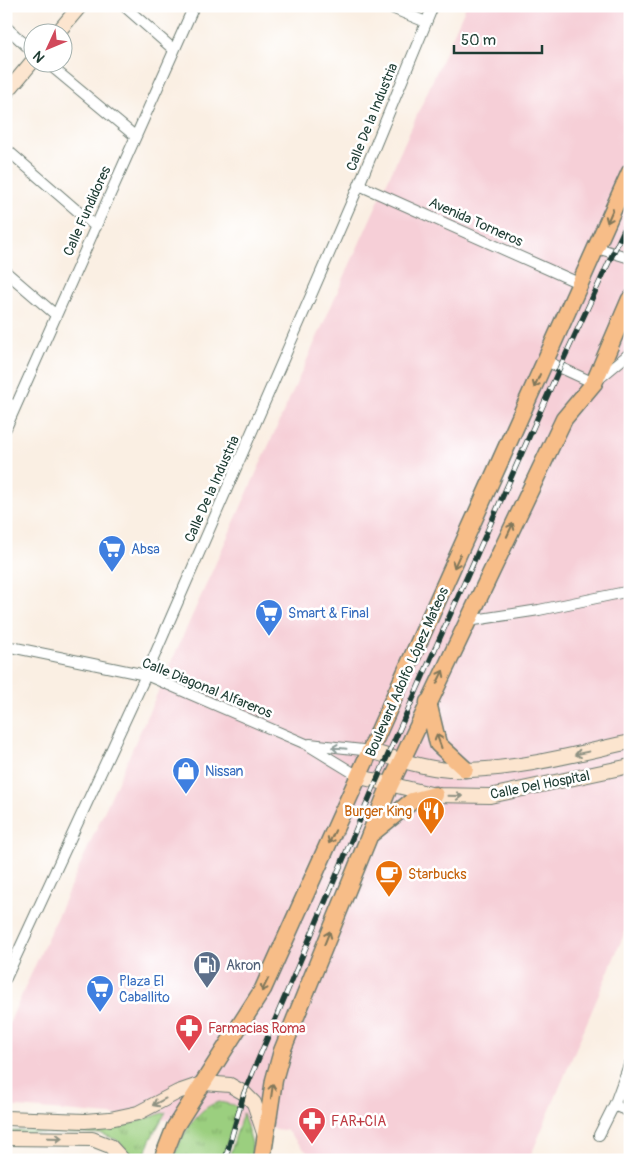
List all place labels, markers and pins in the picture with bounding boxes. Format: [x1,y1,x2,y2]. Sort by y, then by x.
supermarket icon: Absa [97,534,127,573]
place label: Absa [131,541,160,558]
supermarket icon: Smart & Final [254,598,284,637]
place label: Smart & Final [288,605,369,622]
shop icon: Nissan [171,756,201,795]
place label: Nissan [205,763,244,780]
restaurant icon: Burger King [416,796,446,835]
place label: Burger King [344,803,412,820]
cafe icon: Starbucks [374,859,404,898]
place label: Starbucks [408,866,467,883]
fuel station icon: Akron [192,950,222,989]
place label: Akron [226,957,261,974]
place label: Plaza El Caballito [119,973,170,1006]
supermarket icon: Plaza El Caballito [85,974,115,1013]
pharmacy icon: Farmacias Roma [174,1013,204,1052]
place label: Farmacias Roma [208,1020,306,1037]
pharmacy icon: FAR+CIA [297,1106,327,1145]
place label: FAR+CIA [331,1113,386,1130]

